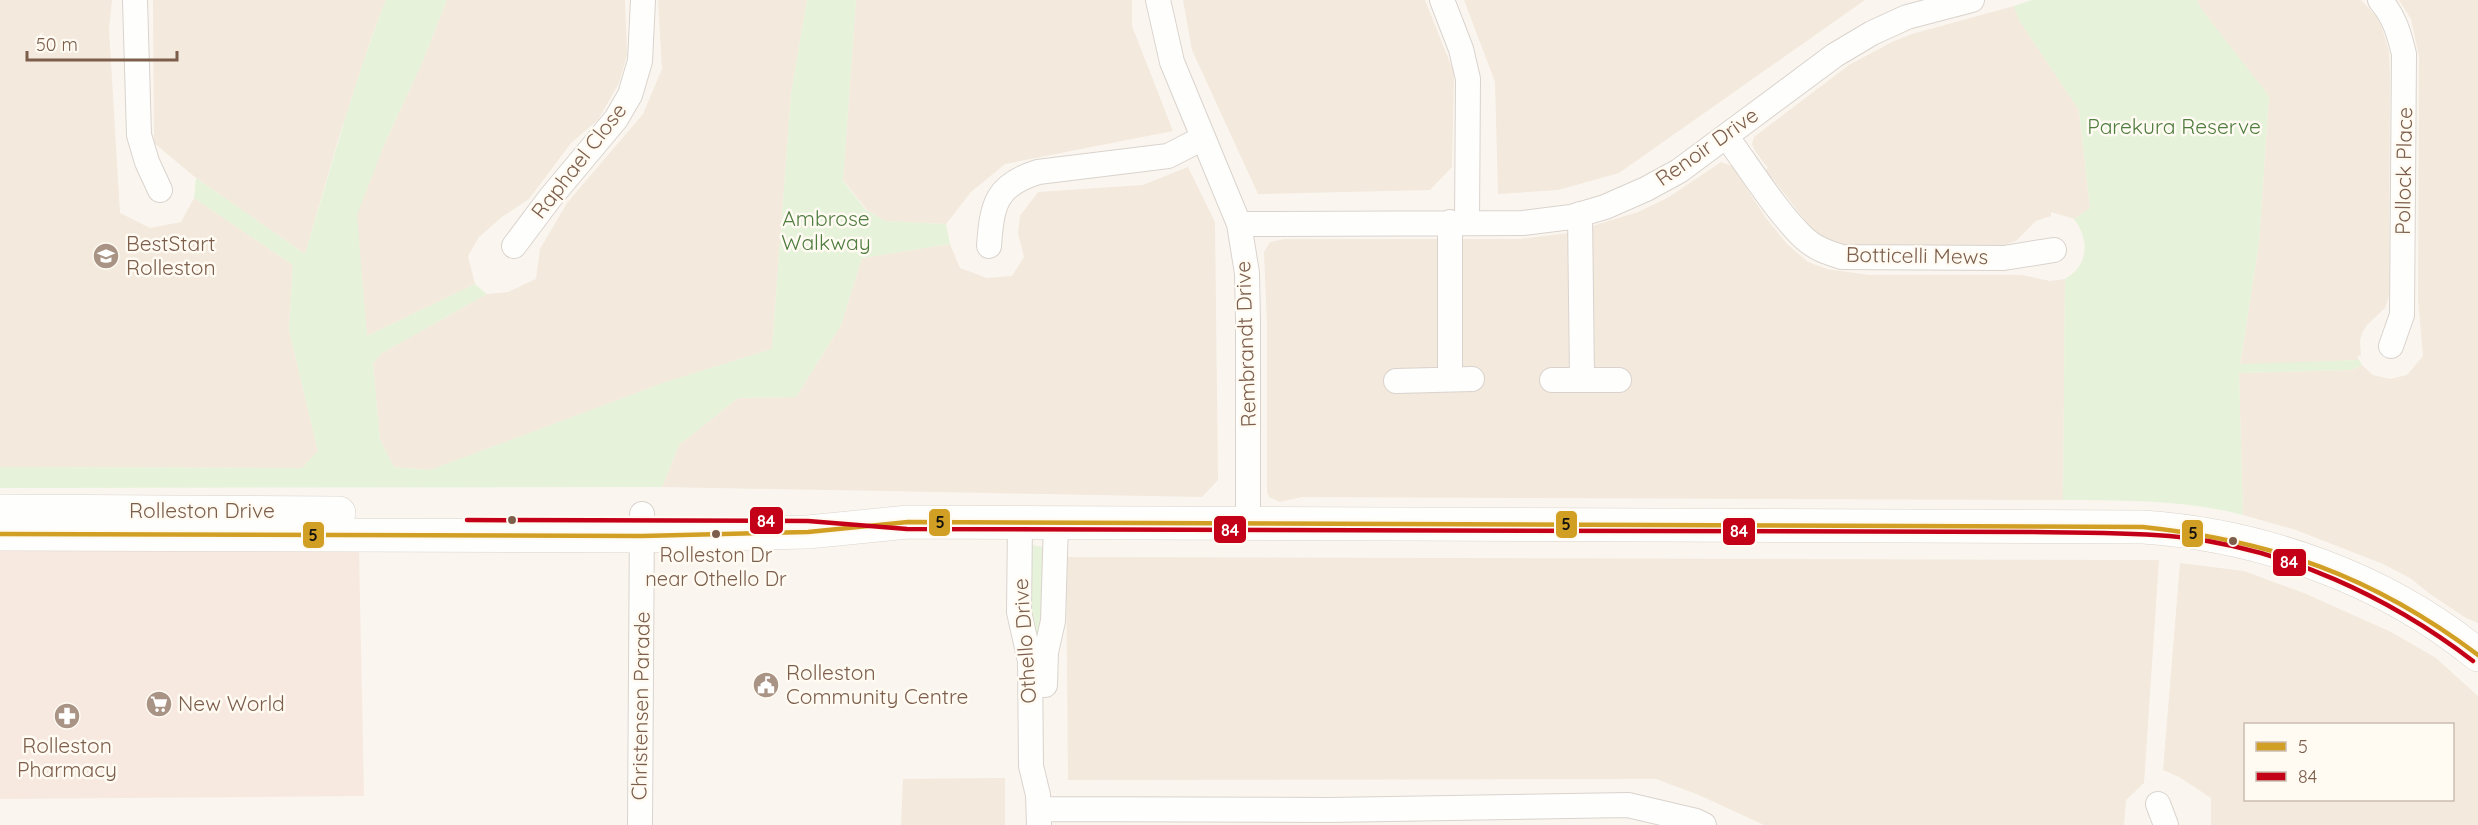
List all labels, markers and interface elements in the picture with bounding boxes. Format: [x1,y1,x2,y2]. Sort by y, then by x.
scale bar [27,24,177,62]
text: 50 m [36,33,78,56]
street label: Raphael Close [525,97,631,223]
street label: Renoir Drive [1650,101,1763,191]
street label: Pollock Place [2389,107,2417,235]
park label: Parekura Reserve [2087,113,2261,139]
park label: Ambrose Walkway [781,205,871,255]
place label: BestStart Rolleston [126,230,216,280]
school or university icon: BestStart Rolleston [91,241,121,271]
street label: Botticelli Mews [1846,241,1988,269]
street label: Rembrandt Drive [1229,260,1261,428]
street label: Rolleston Drive [129,497,275,523]
line badge: 84 [749,506,784,535]
line badge: 5 [928,508,951,537]
line badge: 5 [1555,510,1578,539]
text: 84 [757,511,776,531]
text: 5 [935,512,945,532]
unlabelled marker [506,514,518,526]
text: 5 [1561,514,1571,534]
line badge: 84 [1213,515,1247,544]
line badge: 84 [1722,517,1756,546]
line badge: 5 [2181,519,2204,548]
text: 84 [1221,520,1240,540]
line badge: 5 [302,521,325,549]
text: 84 [1730,521,1749,541]
text: 5 [2188,523,2198,543]
text: 5 [308,525,318,545]
marker: Rolleston Dr near Othello Dr [710,528,722,540]
unlabelled marker [2227,535,2239,547]
place label: Rolleston Dr near Othello Dr [645,542,787,591]
line badge: 84 [2272,548,2307,577]
text: 84 [2280,552,2299,572]
street label: Othello Drive [1007,578,1041,705]
street label: Christensen Parade [625,611,655,801]
place label: Rolleston Community Centre [786,659,968,709]
public building icon: Rolleston Community Centre [751,670,781,700]
supermarket icon: New World [144,689,174,719]
place label: New World [178,690,285,716]
pharmacy icon: Rolleston Pharmacy [52,701,82,731]
legend [2244,723,2454,801]
place label: Rolleston Pharmacy [17,732,117,782]
text: 5 [2298,735,2308,758]
text: 84 [2298,765,2317,788]

